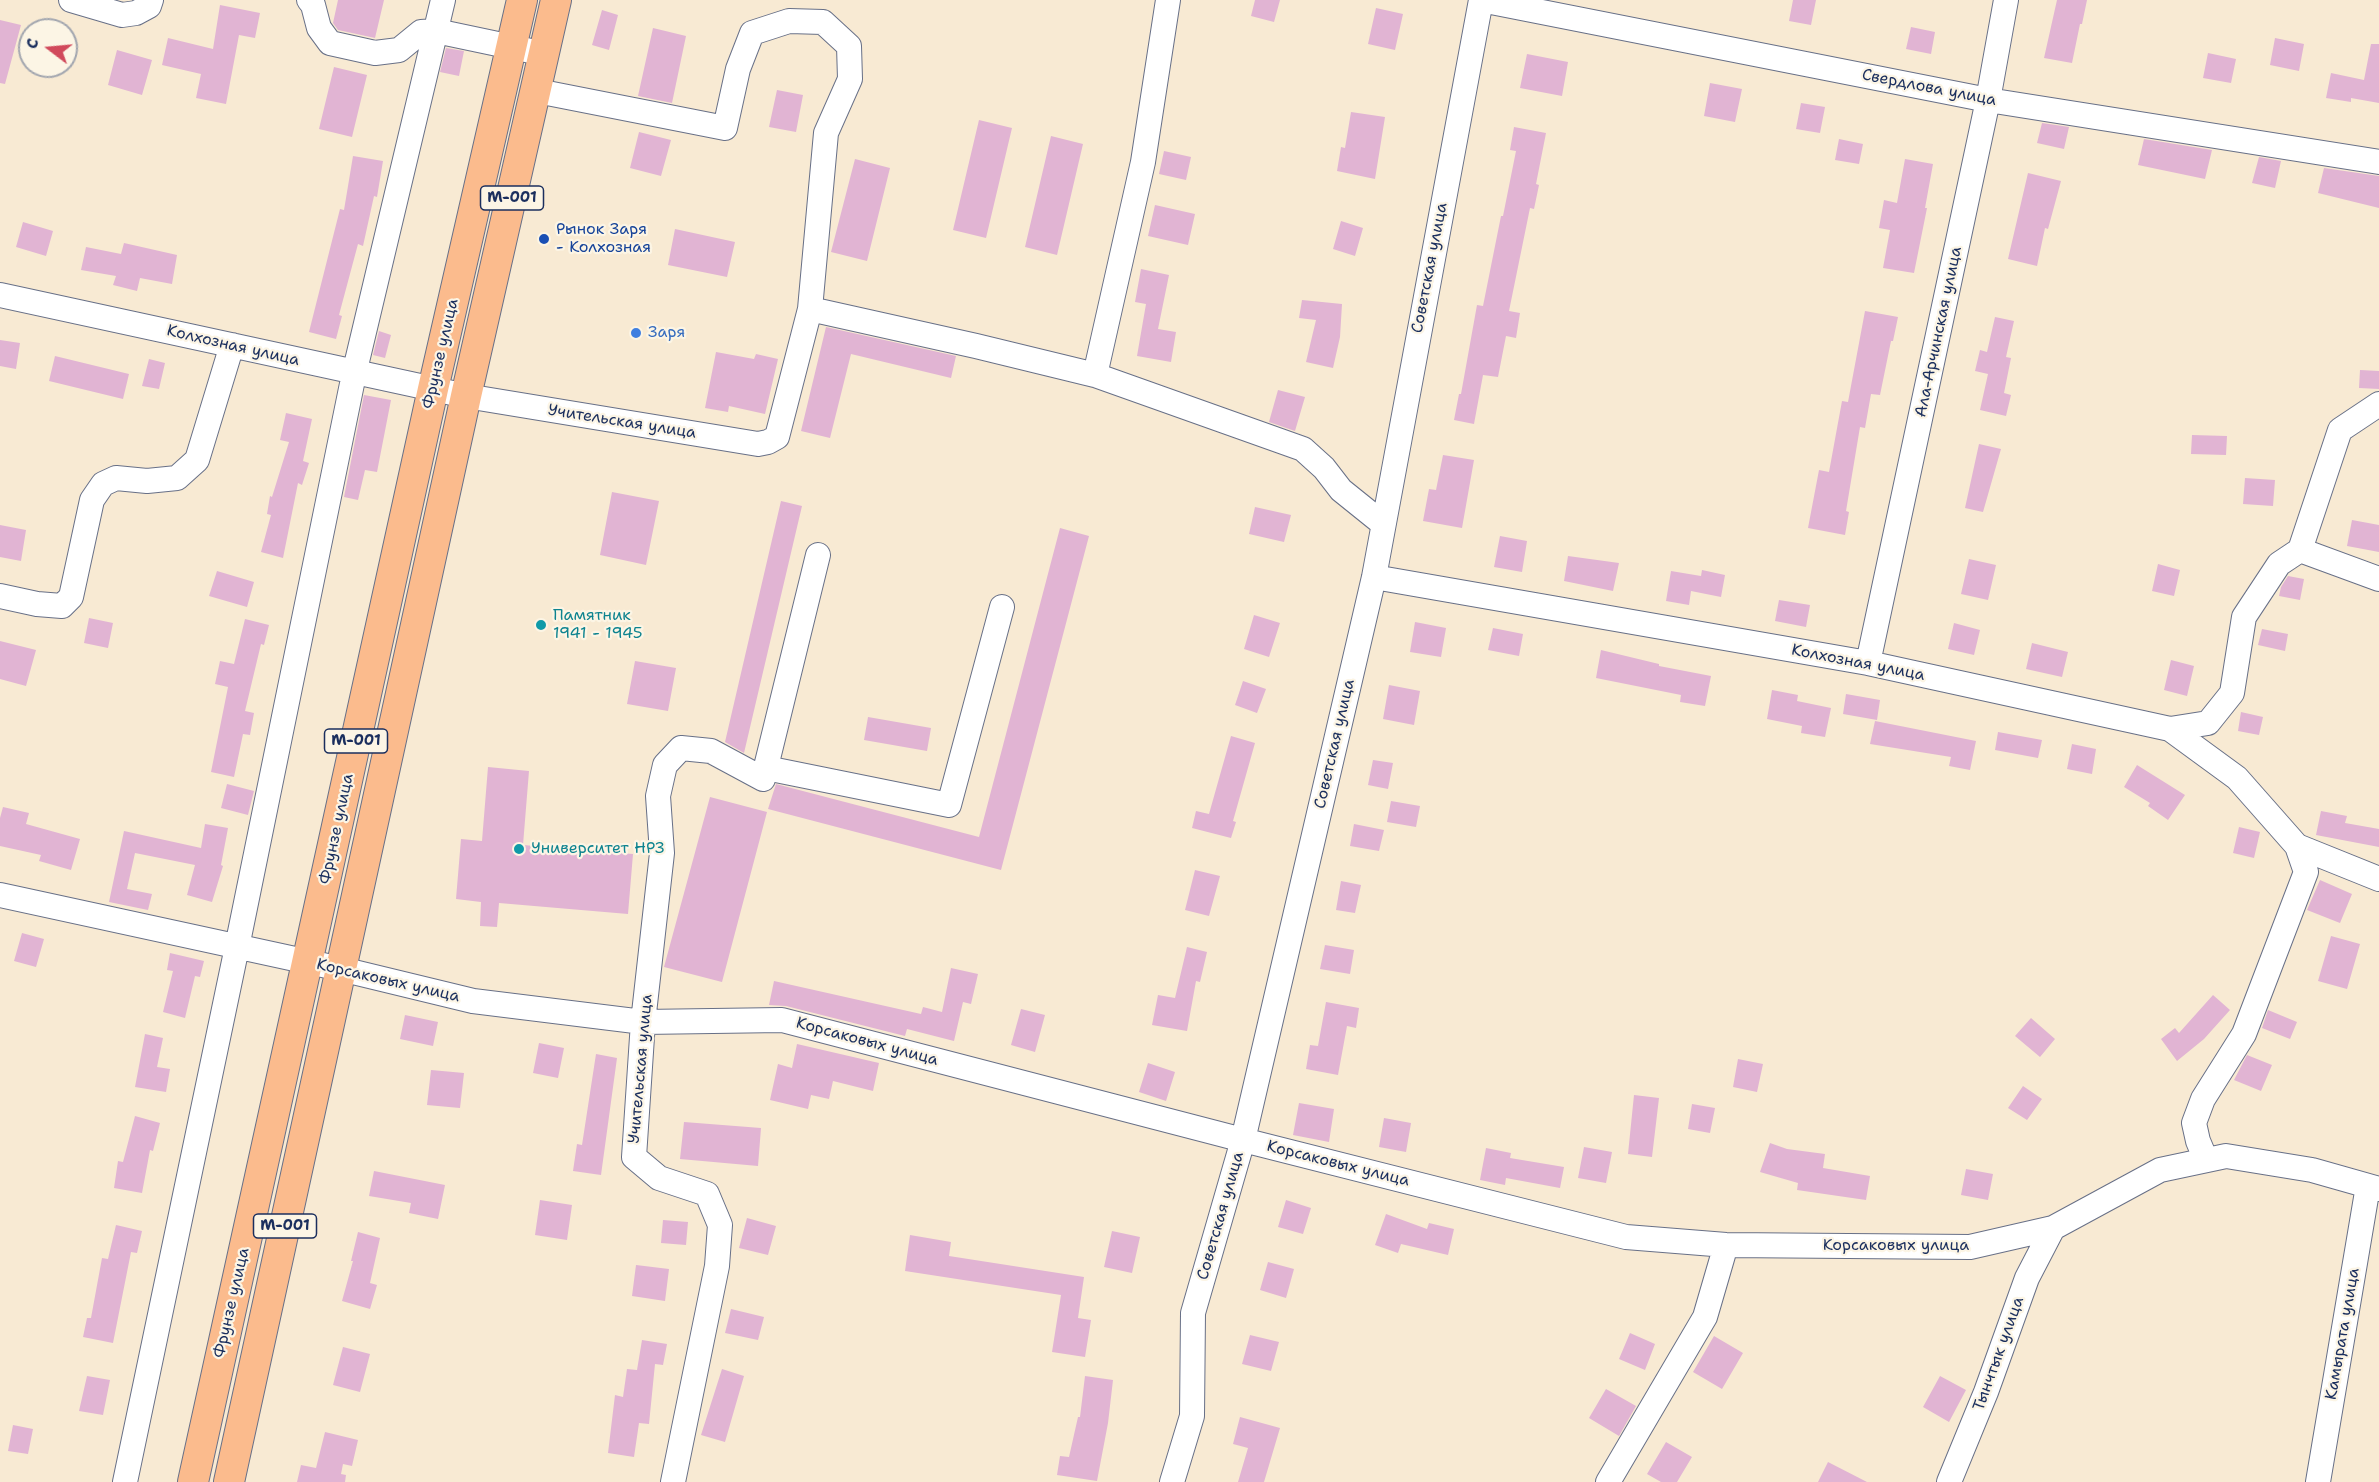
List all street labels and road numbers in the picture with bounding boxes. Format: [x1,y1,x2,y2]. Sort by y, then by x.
street label: Свердлова улица [1860,66,1998,110]
road number: M-001 [480,186,544,210]
street label: Советская улица [1408,201,1452,335]
street label: Ала-Арчинская улица [1912,245,1966,419]
street label: Фрунзе улица [419,297,463,411]
street label: Колхозная улица [165,321,301,371]
street label: Учительская улица [546,401,698,443]
street label: Колхозная улица [1790,641,1926,685]
street label: Советская улица [1311,677,1359,811]
road number: M-001 [324,729,388,753]
street label: Фрунзе улица [316,772,358,886]
street label: Корсаковых улица [314,955,462,1007]
street label: Учительская улица [625,993,657,1145]
street label: Корсаковых улица [794,1014,940,1070]
street label: Корсаковых улица [1265,1137,1411,1191]
street label: Советская улица [1194,1150,1248,1282]
road number: M-001 [254,1214,316,1238]
street label: Корсаковых улица [1823,1236,1969,1256]
street label: Фрунзе улица [210,1246,254,1360]
street label: Камырата улица [2322,1267,2364,1401]
street label: Тынчтык улица [1969,1294,2029,1414]

